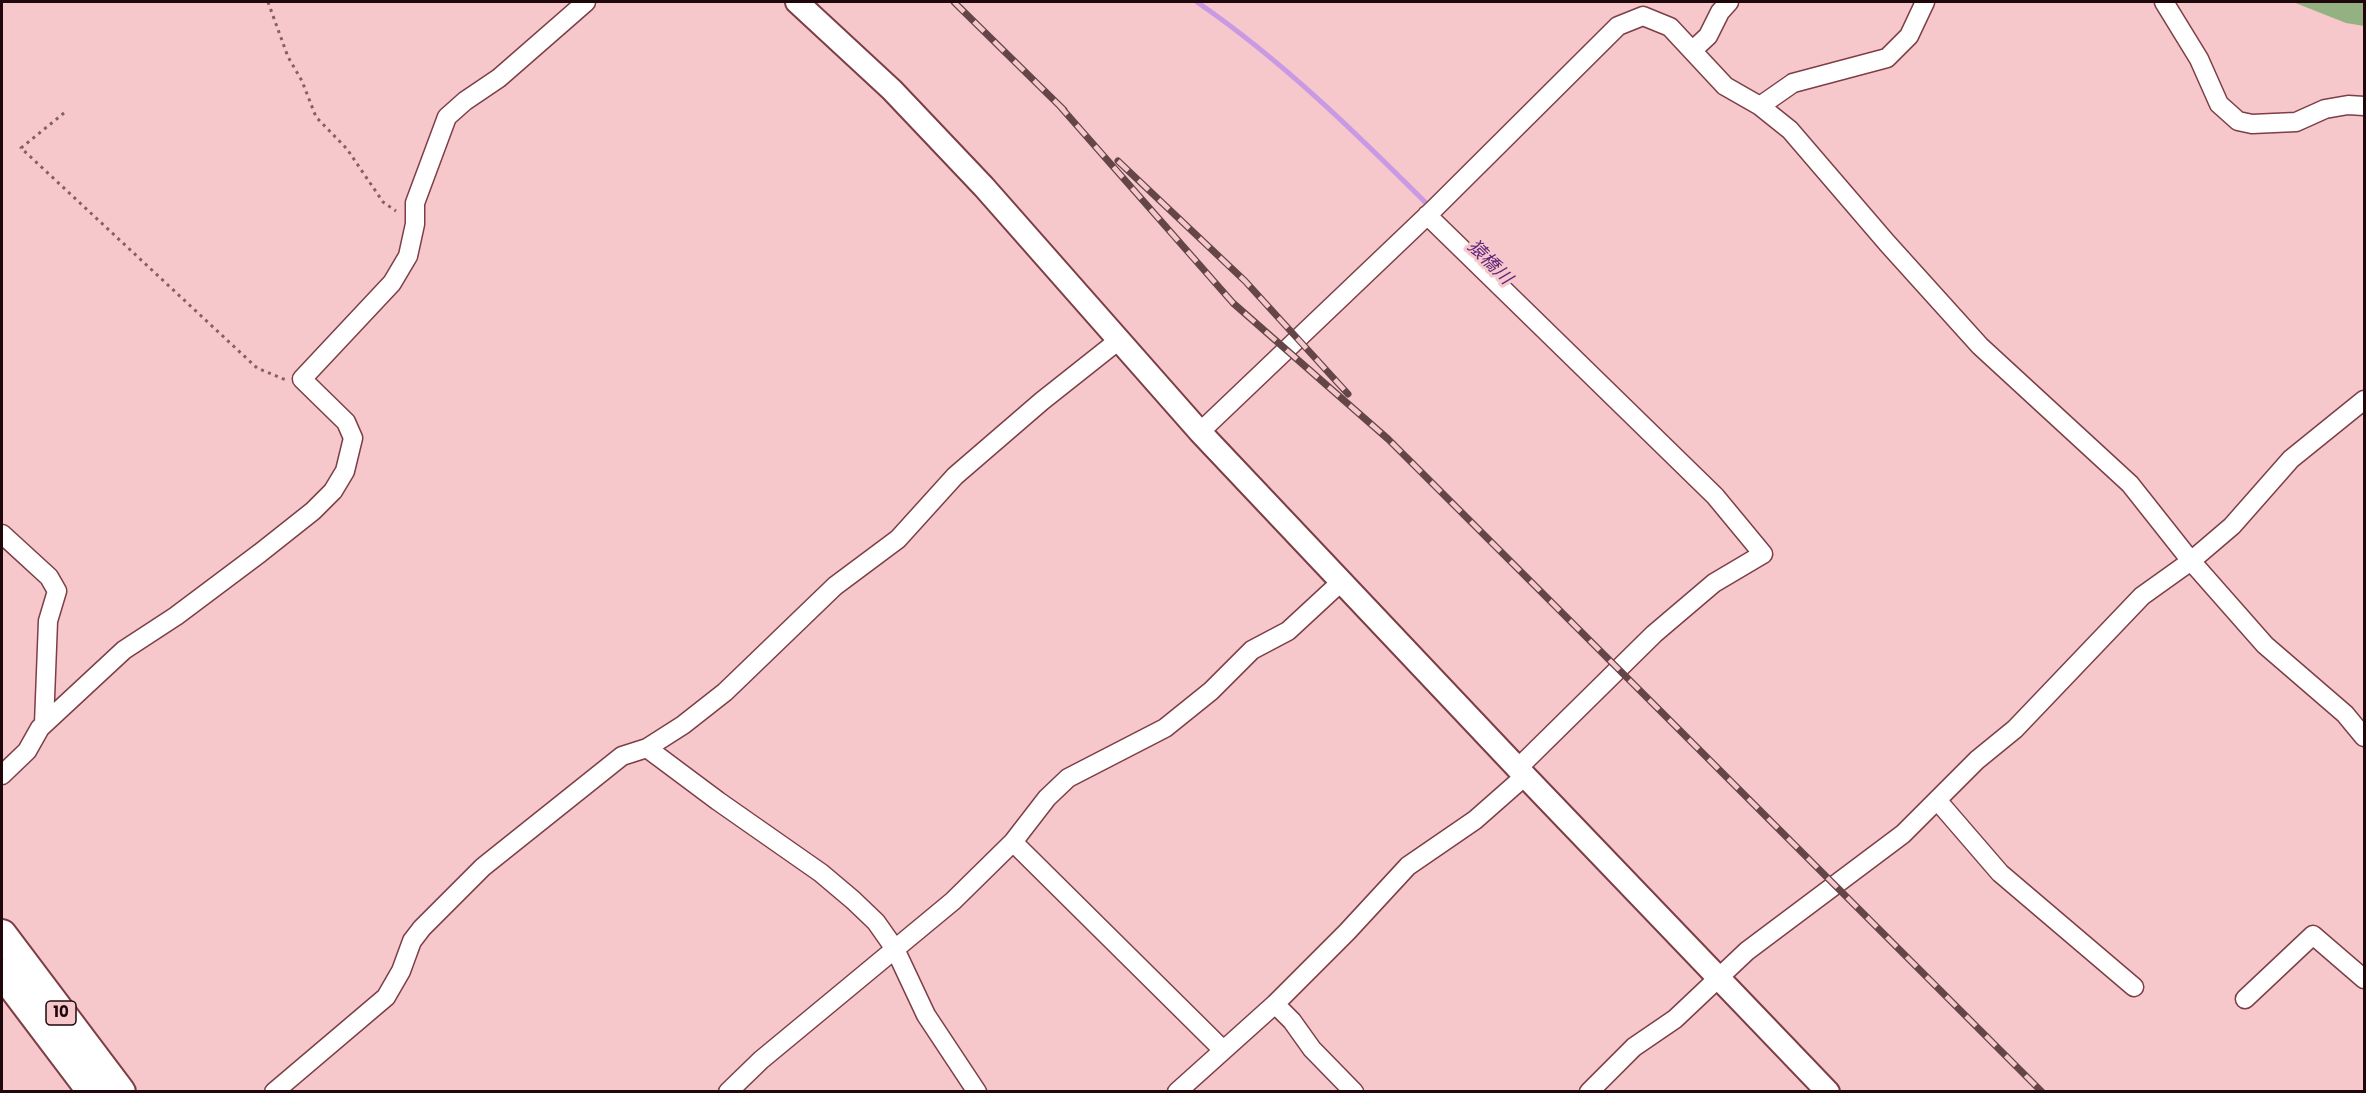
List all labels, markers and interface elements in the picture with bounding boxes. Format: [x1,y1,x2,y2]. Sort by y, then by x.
water label: 猿橋川 [1462,236,1516,290]
road number: 10 [46,1001,76,1025]

